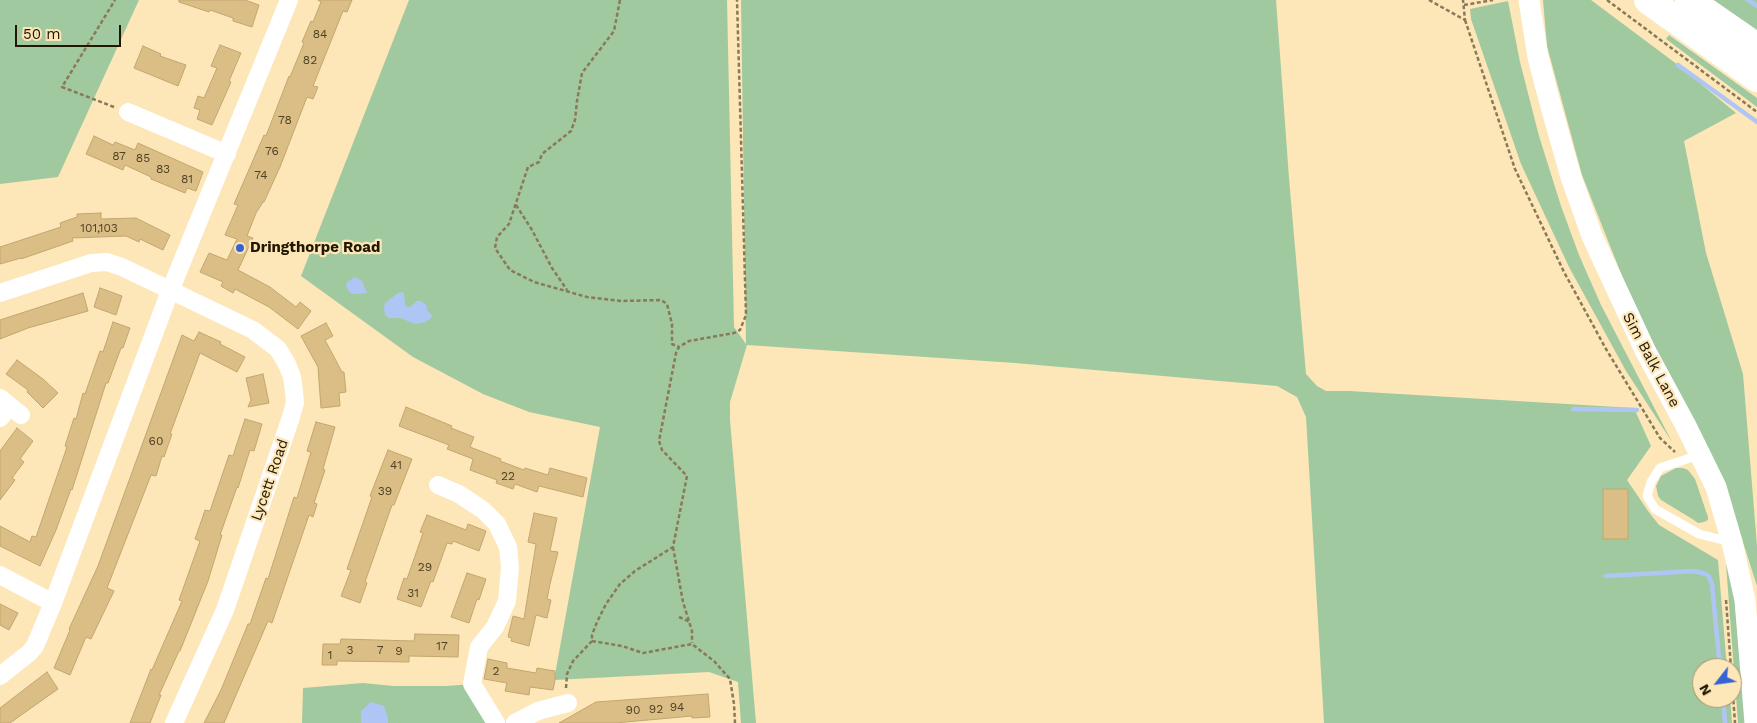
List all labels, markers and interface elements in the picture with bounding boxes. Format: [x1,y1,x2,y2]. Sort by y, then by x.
scale bar [18,15,124,47]
text: 50 m [23,25,60,43]
house number: 84 [313,27,327,41]
house number: 82 [303,53,317,67]
house number: 78 [278,113,292,127]
house number: 76 [265,144,279,158]
house number: 87 [112,149,126,163]
house number: 85 [136,151,150,165]
house number: 83 [156,162,170,176]
house number: 74 [254,168,268,182]
house number: 81 [181,172,193,186]
house number: 101,103 [80,221,118,235]
place label: Dringthorpe Road [250,239,380,257]
marker: Dringthorpe Road [234,242,246,254]
street label: Sim Balk Lane [1618,309,1684,411]
house number: 60 [149,434,163,448]
street label: Lycett Road [248,437,292,523]
house number: 41 [390,458,402,472]
house number: 22 [501,469,515,483]
house number: 39 [378,484,392,498]
house number: 29 [418,560,432,574]
house number: 31 [407,586,419,600]
house number: 17 [436,639,448,653]
house number: 3 [347,643,353,657]
house number: 7 [377,643,383,657]
house number: 9 [395,644,403,658]
house number: 1 [328,648,332,662]
north arrow [1692,658,1742,708]
house number: 2 [493,664,499,678]
text: N [1695,682,1714,698]
house number: 94 [670,700,684,714]
house number: 92 [649,702,663,716]
house number: 90 [626,703,640,717]

